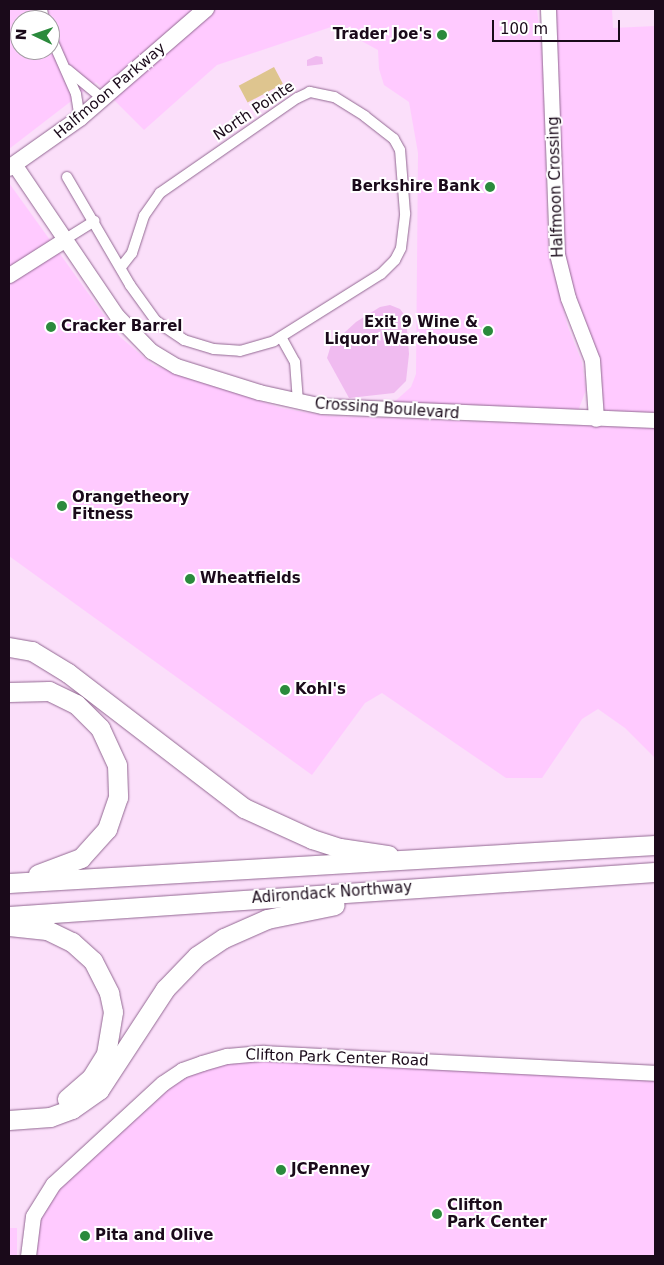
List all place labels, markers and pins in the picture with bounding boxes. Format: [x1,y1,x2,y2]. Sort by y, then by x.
place label: Trader Joe's [333,26,432,44]
marker: Trader Joe's [436,29,448,41]
place label: Berkshire Bank [351,178,480,196]
marker: Berkshire Bank [484,181,496,193]
place label: Exit 9 Wine & Liquor Warehouse [324,313,478,348]
place label: Cracker Barrel [61,318,182,336]
marker: Cracker Barrel [45,321,57,333]
marker: Exit 9 Wine & Liquor Warehouse [482,325,494,337]
place label: Orangetheory Fitness [72,488,189,523]
marker: Orangetheory Fitness [56,500,68,512]
place label: Wheatfields [200,570,301,588]
marker: Wheatfields [184,573,196,585]
place label: Kohl's [295,681,346,699]
marker: Kohl's [279,684,291,696]
place label: JCPenney [291,1161,370,1179]
marker: JCPenney [275,1164,287,1176]
place label: Clifton Park Center [447,1196,547,1231]
marker: Clifton Park Center [431,1208,443,1220]
place label: Pita and Olive [95,1227,213,1245]
marker: Pita and Olive [79,1230,91,1242]

